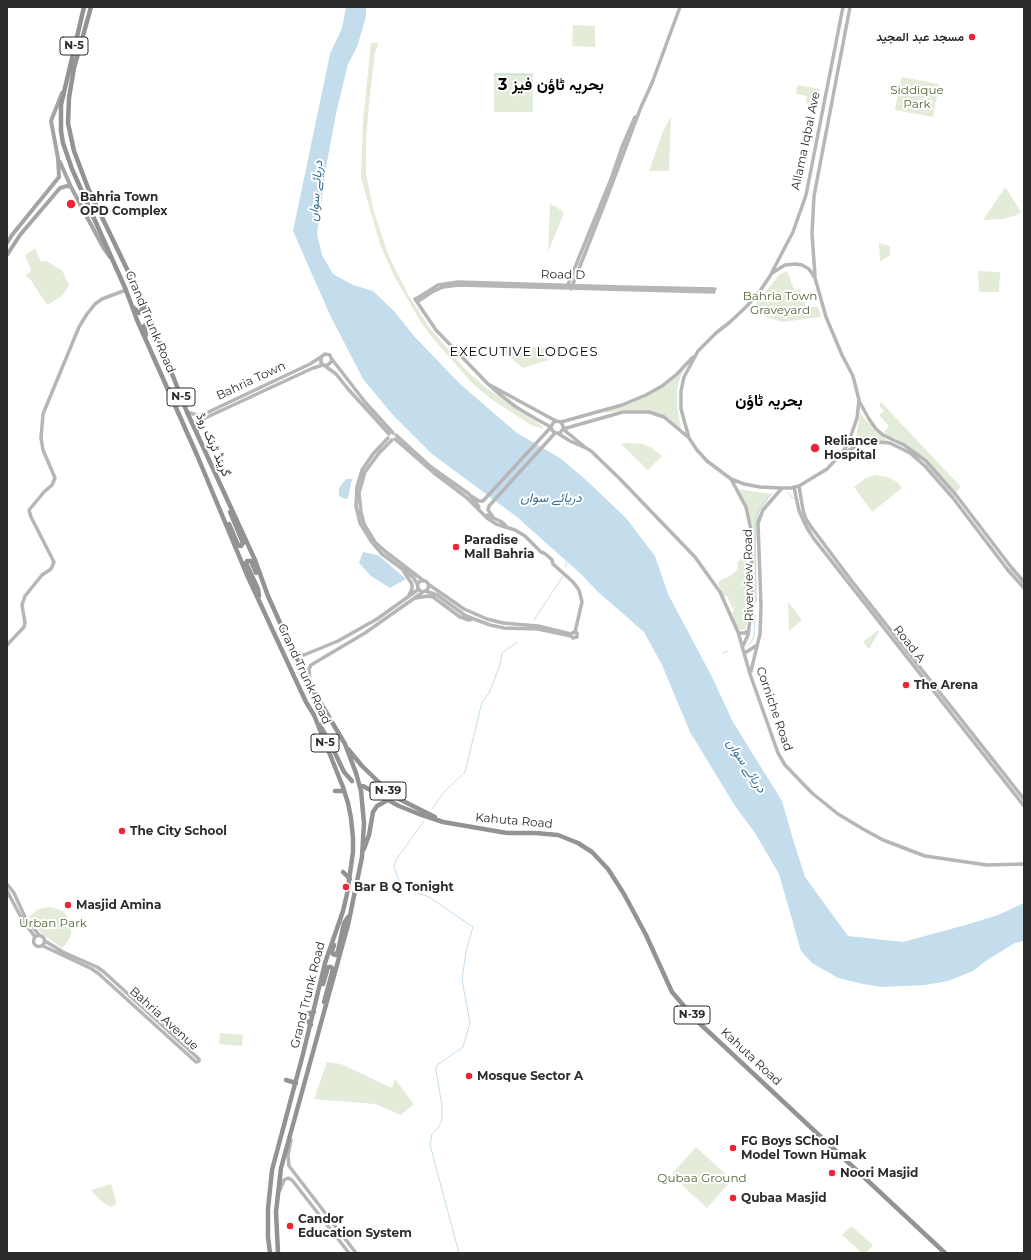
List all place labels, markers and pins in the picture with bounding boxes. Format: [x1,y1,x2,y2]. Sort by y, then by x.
place label: مسجد عبد المجید [876,30,964,44]
marker: مسجد عبد المجید [967,32,977,42]
place label: Bahria Town OPD Complex [80,190,167,218]
marker: Bahria Town OPD Complex [65,198,77,210]
place label: Reliance Hospital [824,434,878,462]
marker: Reliance Hospital [809,442,821,454]
place label: Paradise Mall Bahria [464,533,535,561]
marker: Paradise Mall Bahria [451,542,461,552]
place label: The Arena [914,678,978,692]
marker: The Arena [901,680,911,690]
place label: The City School [130,824,227,838]
marker: The City School [117,826,127,836]
place label: Bar B Q Tonight [354,880,454,894]
marker: Bar B Q Tonight [341,882,351,892]
place label: Masjid Amina [76,898,161,912]
marker: Masjid Amina [63,900,73,910]
place label: Mosque Sector A [477,1069,583,1083]
marker: Mosque Sector A [464,1071,474,1081]
place label: FG Boys SChool Model Town Humak [741,1134,866,1162]
marker: FG Boys SChool Model Town Humak [728,1143,738,1153]
place label: Noori Masjid [840,1166,918,1180]
marker: Noori Masjid [827,1168,837,1178]
place label: Qubaa Masjid [741,1191,827,1205]
marker: Qubaa Masjid [728,1193,738,1203]
place label: Candor Education System [298,1212,412,1240]
marker: Candor Education System [285,1221,295,1231]

